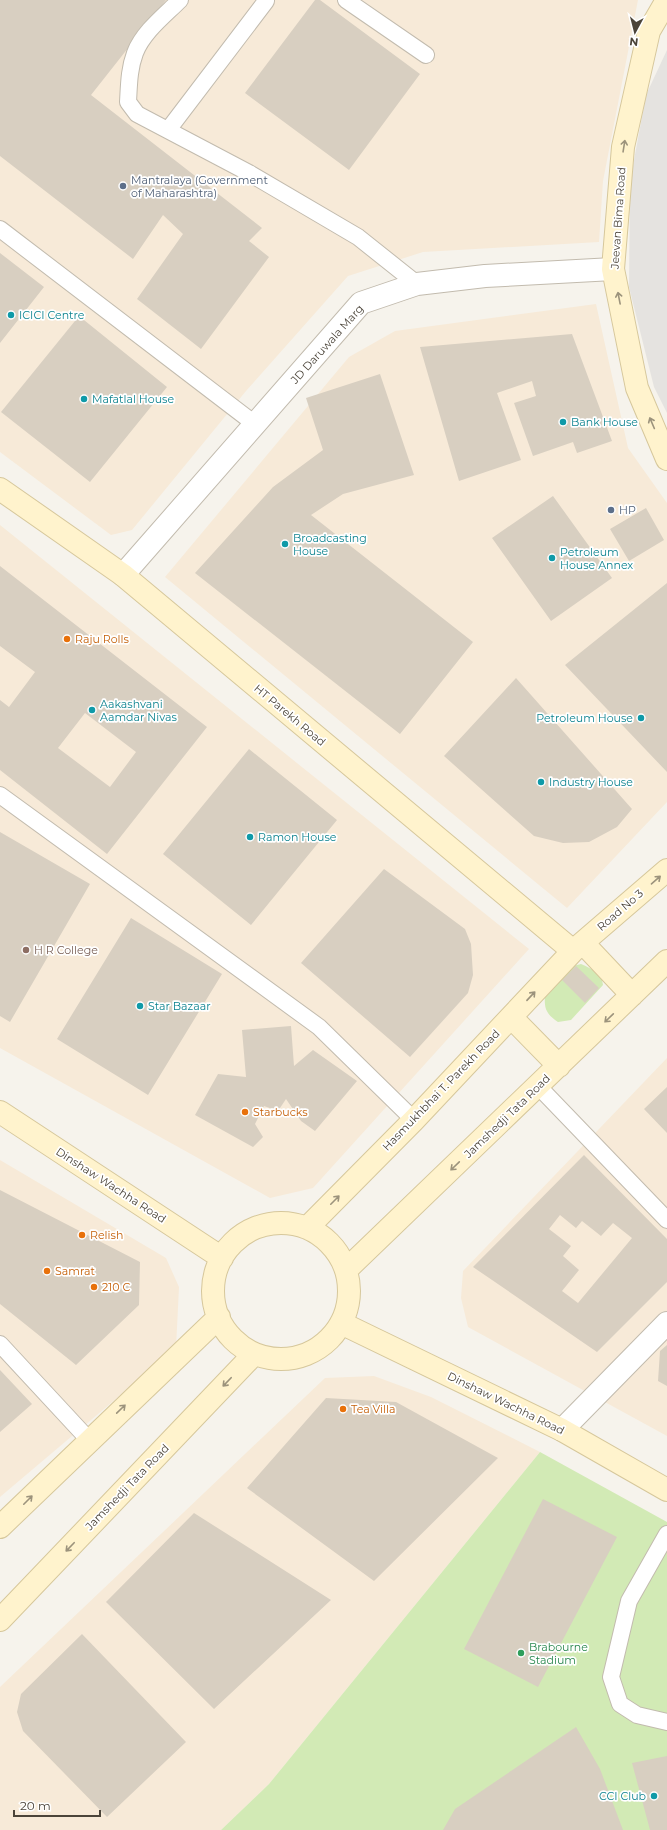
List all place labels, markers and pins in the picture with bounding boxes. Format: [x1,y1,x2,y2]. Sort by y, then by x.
place label: Mantralaya (Government of Maharashtra) [131,173,269,200]
marker: Mantralaya (Government of Maharashtra) [118,181,128,191]
place label: ICICI Centre [19,308,85,322]
marker: ICICI Centre [6,310,16,320]
place label: Mafatlal House [92,392,174,406]
marker: Mafatlal House [79,394,89,404]
place label: Bank House [571,415,638,429]
marker: Bank House [558,417,568,427]
place label: HP [619,503,636,517]
marker: HP [606,505,616,515]
place label: Broadcasting House [293,531,367,558]
marker: Broadcasting House [280,539,290,549]
place label: Petroleum House Annex [560,545,633,572]
marker: Petroleum House Annex [547,553,557,563]
place label: Raju Rolls [75,632,129,646]
marker: Raju Rolls [62,634,72,644]
place label: Aakashvani Aamdar Nivas [100,697,177,724]
marker: Aakashvani Aamdar Nivas [87,705,97,715]
place label: Petroleum House [536,711,633,725]
marker: Petroleum House [636,713,646,723]
place label: Industry House [549,775,633,789]
marker: Industry House [536,777,546,787]
place label: Ramon House [258,830,337,844]
marker: Ramon House [245,832,255,842]
place label: H R College [34,943,98,957]
marker: H R College [21,945,31,955]
place label: Star Bazaar [148,999,211,1013]
marker: Star Bazaar [135,1001,145,1011]
place label: Starbucks [253,1105,308,1119]
marker: Starbucks [240,1107,250,1117]
place label: Relish [90,1228,123,1242]
marker: Relish [77,1230,87,1240]
place label: Samrat [55,1264,95,1278]
marker: Samrat [42,1266,52,1276]
place label: 210 C [102,1280,130,1294]
marker: 210 C [89,1282,99,1292]
place label: Tea Villa [351,1402,395,1416]
marker: Tea Villa [338,1404,348,1414]
place label: Brabourne Stadium [529,1640,588,1667]
marker: Brabourne Stadium [516,1648,526,1658]
place label: CCI Club [599,1789,646,1803]
marker: CCI Club [649,1791,659,1801]

